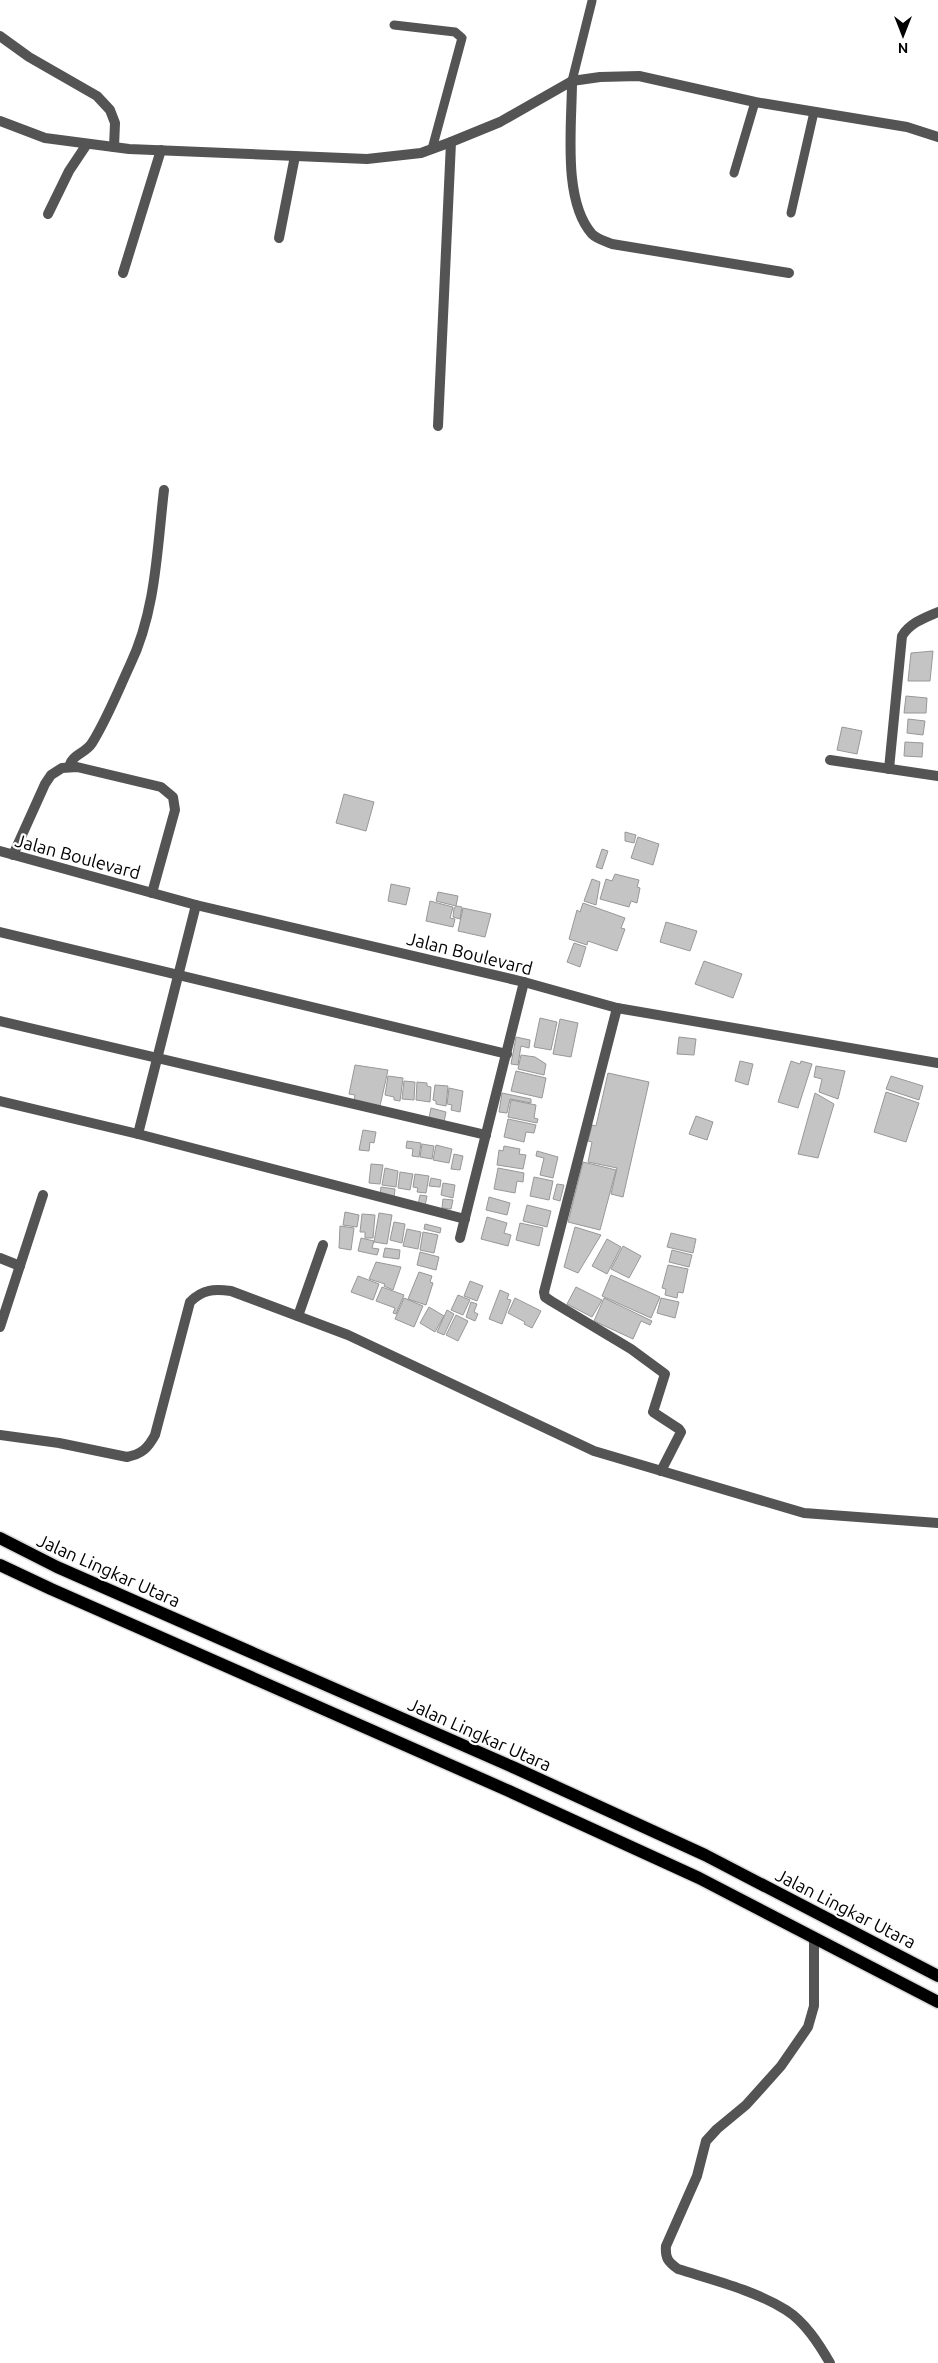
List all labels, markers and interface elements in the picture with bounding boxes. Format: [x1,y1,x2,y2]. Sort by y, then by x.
north arrow [878,10,928,60]
text: N [898,40,908,56]
street label: Jalan Boulevard [13,830,143,882]
street label: Jalan Boulevard [405,928,535,978]
street label: Jalan Lingkar Utara [34,1529,184,1611]
street label: Jalan Lingkar Utara [405,1693,555,1775]
street label: Jalan Lingkar Utara [773,1864,919,1952]

